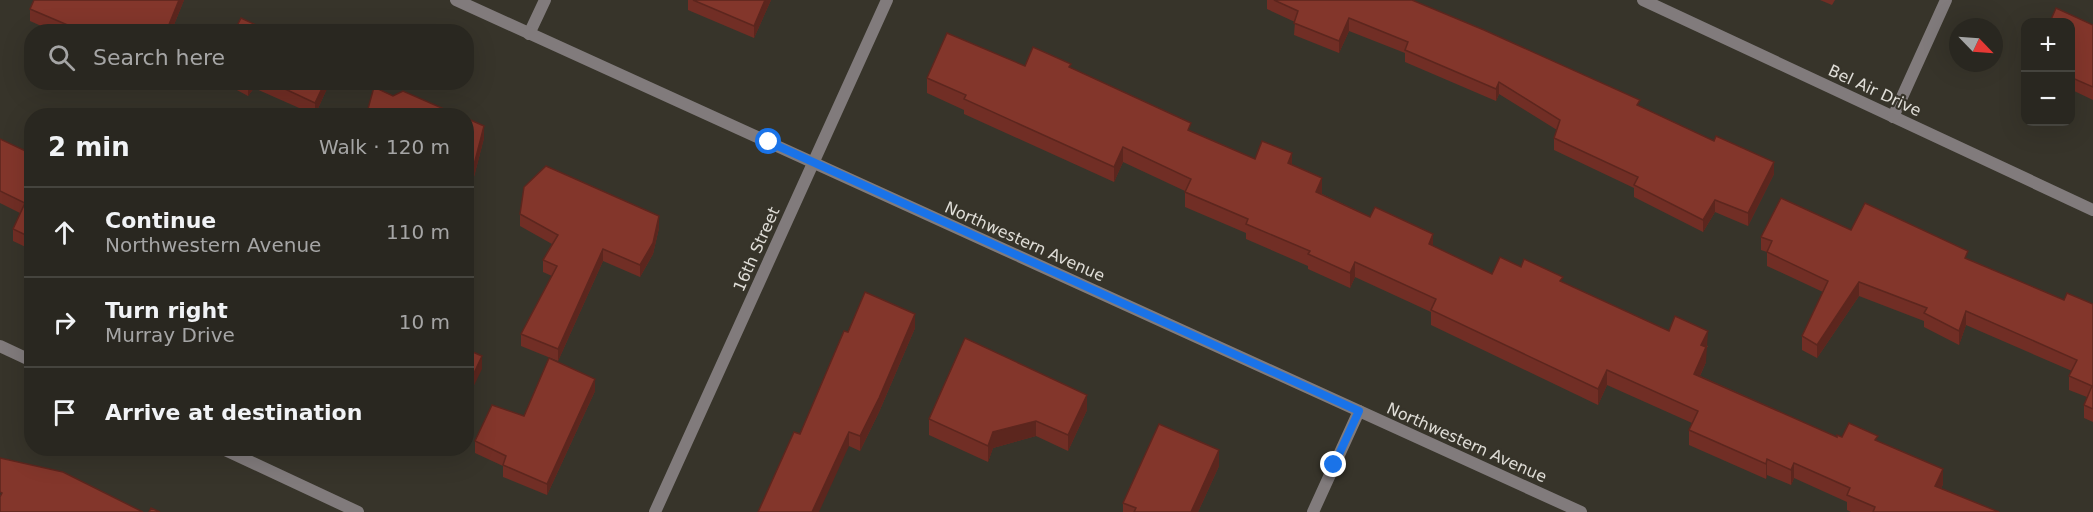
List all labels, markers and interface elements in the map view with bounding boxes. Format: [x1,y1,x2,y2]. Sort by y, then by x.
north arrow [1949,18,2003,72]
map controls [2021,18,2075,126]
button: + [2021,18,2075,72]
search box [24,24,474,90]
icon: search [45,41,78,74]
text: Search here [93,45,225,70]
street label: Bel Air Drive [1825,61,1924,120]
button: − [2021,72,2075,126]
route start [755,128,781,154]
text: 2 min [48,132,130,162]
text: Walk · 120 m [319,135,450,159]
street label: Northwestern Avenue [942,198,1108,285]
street label: 16th Street [729,204,784,294]
text: Continue [105,208,216,233]
icon: ahead [48,216,81,249]
text: 110 m [386,220,450,244]
text: Northwestern Avenue [105,233,321,257]
text: Turn right [105,298,228,323]
icon: right [48,306,81,339]
text: 10 m [399,310,450,334]
text: Murray Drive [105,323,235,347]
icon: arrive [48,396,81,429]
street label: Northwestern Avenue [1384,399,1550,486]
text: Arrive at destination [105,400,362,425]
route end [1320,451,1346,477]

